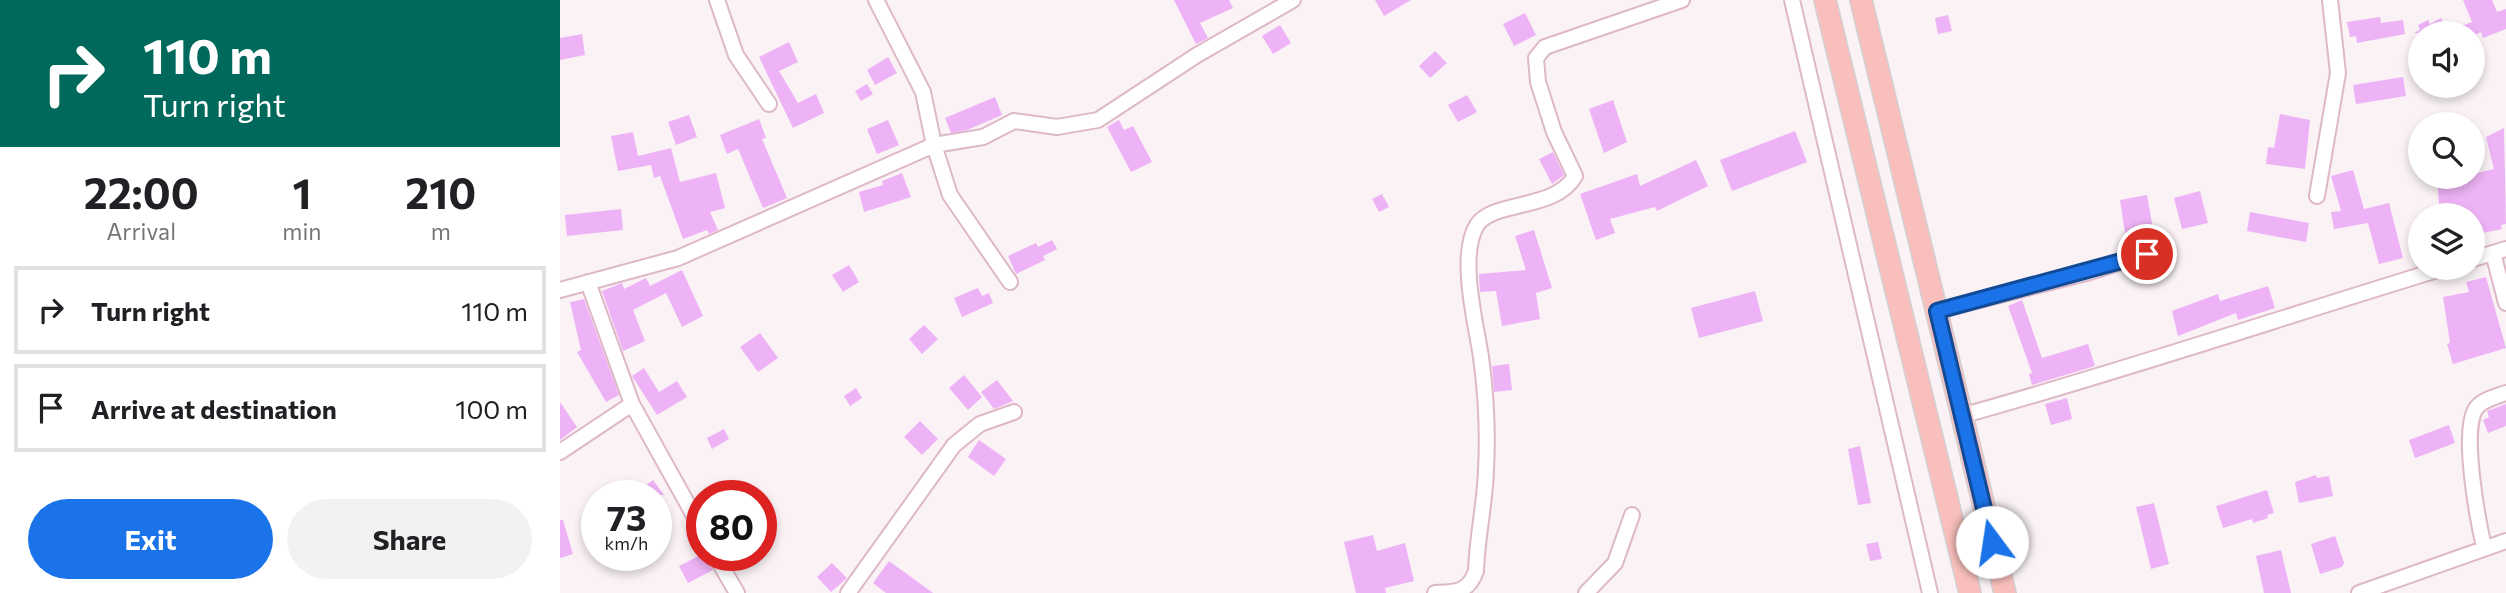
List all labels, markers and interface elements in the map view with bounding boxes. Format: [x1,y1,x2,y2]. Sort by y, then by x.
map controls [2408,21,2485,280]
button: sound [2408,21,2485,98]
text: 110 m [143,24,272,84]
icon: right [28,28,119,119]
text: Turn right [143,84,286,124]
button: search [2408,112,2485,189]
text: 22:00 [84,166,199,218]
text: 1 [292,166,311,218]
text: 210 [405,166,476,218]
button: layers [2408,203,2485,280]
text: Arrival [106,217,176,245]
text: min [282,217,322,245]
text: m [431,217,451,245]
pin [2117,224,2177,284]
icon: arrive [2128,235,2166,273]
icon: right [32,291,70,329]
text: Turn right [91,295,210,326]
text: 110 m [461,295,528,326]
icon: arrive [32,389,70,427]
text: Arrive at destination [91,393,337,424]
text: 100 m [455,393,528,424]
speed limit sign: 80 [686,480,777,571]
text: 73 [607,495,646,538]
button: Exit [28,499,273,579]
button: Share [287,499,532,579]
position arrow [1955,505,2029,579]
text: km/h [605,532,648,554]

